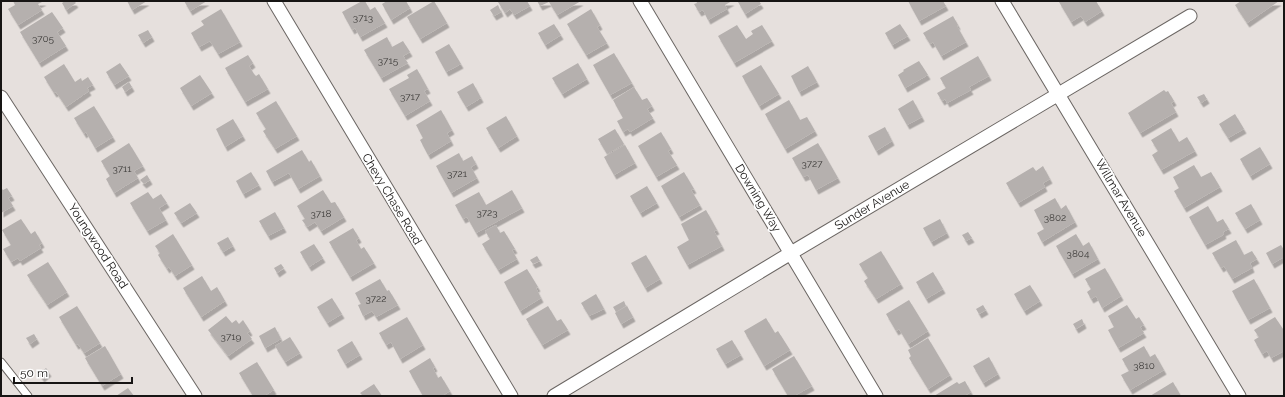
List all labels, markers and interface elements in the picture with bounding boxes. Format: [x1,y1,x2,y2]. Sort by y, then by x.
house number: 3713 [353,12,373,23]
house number: 3705 [32,33,55,44]
house number: 3715 [378,55,399,66]
house number: 3717 [400,91,421,102]
street label: Chevy Chase Road [359,151,425,247]
street label: Willmar Avenue [1092,157,1150,239]
house number: 3727 [801,158,823,169]
street label: Downing Way [732,162,784,235]
house number: 3711 [112,163,132,174]
house number: 3721 [447,168,468,179]
street label: Sunder Avenue [832,177,912,233]
street label: Youngwood Road [65,201,131,291]
house number: 3723 [476,207,498,218]
house number: 3718 [311,208,331,219]
house number: 3802 [1044,212,1066,223]
house number: 3804 [1067,248,1090,259]
house number: 3722 [365,293,387,304]
house number: 3719 [221,331,242,342]
scale bar [14,359,132,385]
house number: 3810 [1133,360,1155,371]
text: 50 m [20,366,48,380]

